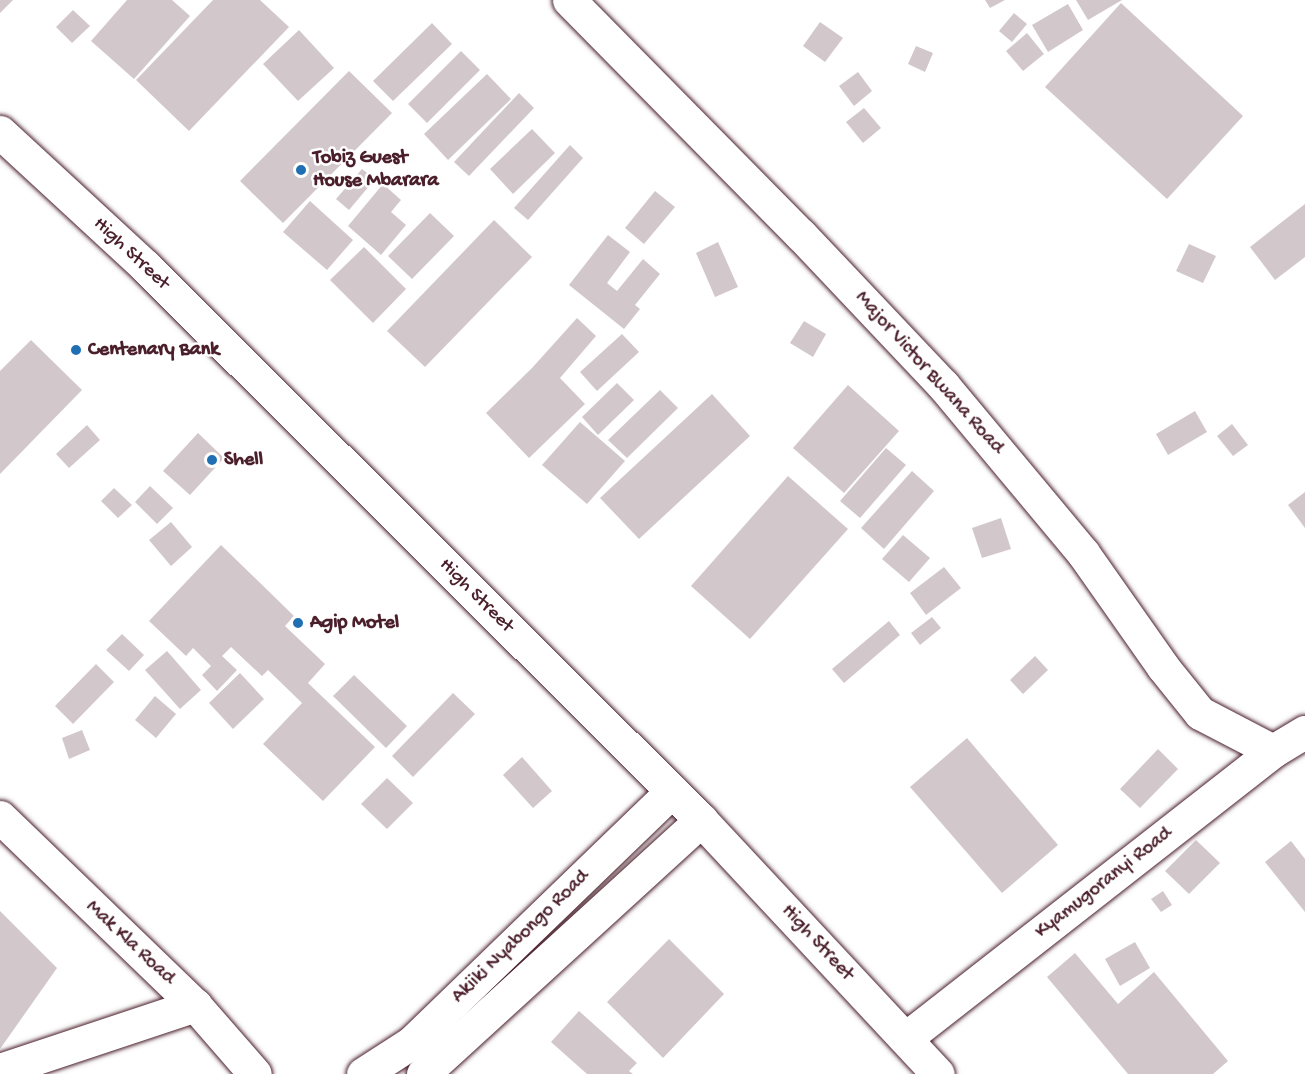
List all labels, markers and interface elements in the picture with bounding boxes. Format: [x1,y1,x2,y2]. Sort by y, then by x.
place label: Tobiz Guest House Mbarara [313,146,439,193]
marker: Tobiz Guest House Mbarara [294,163,308,177]
street label: High Street [88,213,174,295]
street label: Major Victor Bwana Road [849,286,1009,460]
place label: Centenary Bank [88,338,219,362]
marker: Centenary Bank [69,343,83,357]
place label: Shell [224,448,263,472]
marker: Shell [205,453,219,467]
street label: High Street [434,554,518,638]
place label: Agip Motel [310,611,399,635]
marker: Agip Motel [291,616,305,630]
street label: Kyamugoranyi Road [1031,822,1177,944]
street label: Akiiki Nyabongo Road [447,865,595,1009]
street label: Mak Kla Road [80,895,180,991]
street label: High Street [776,900,858,986]

